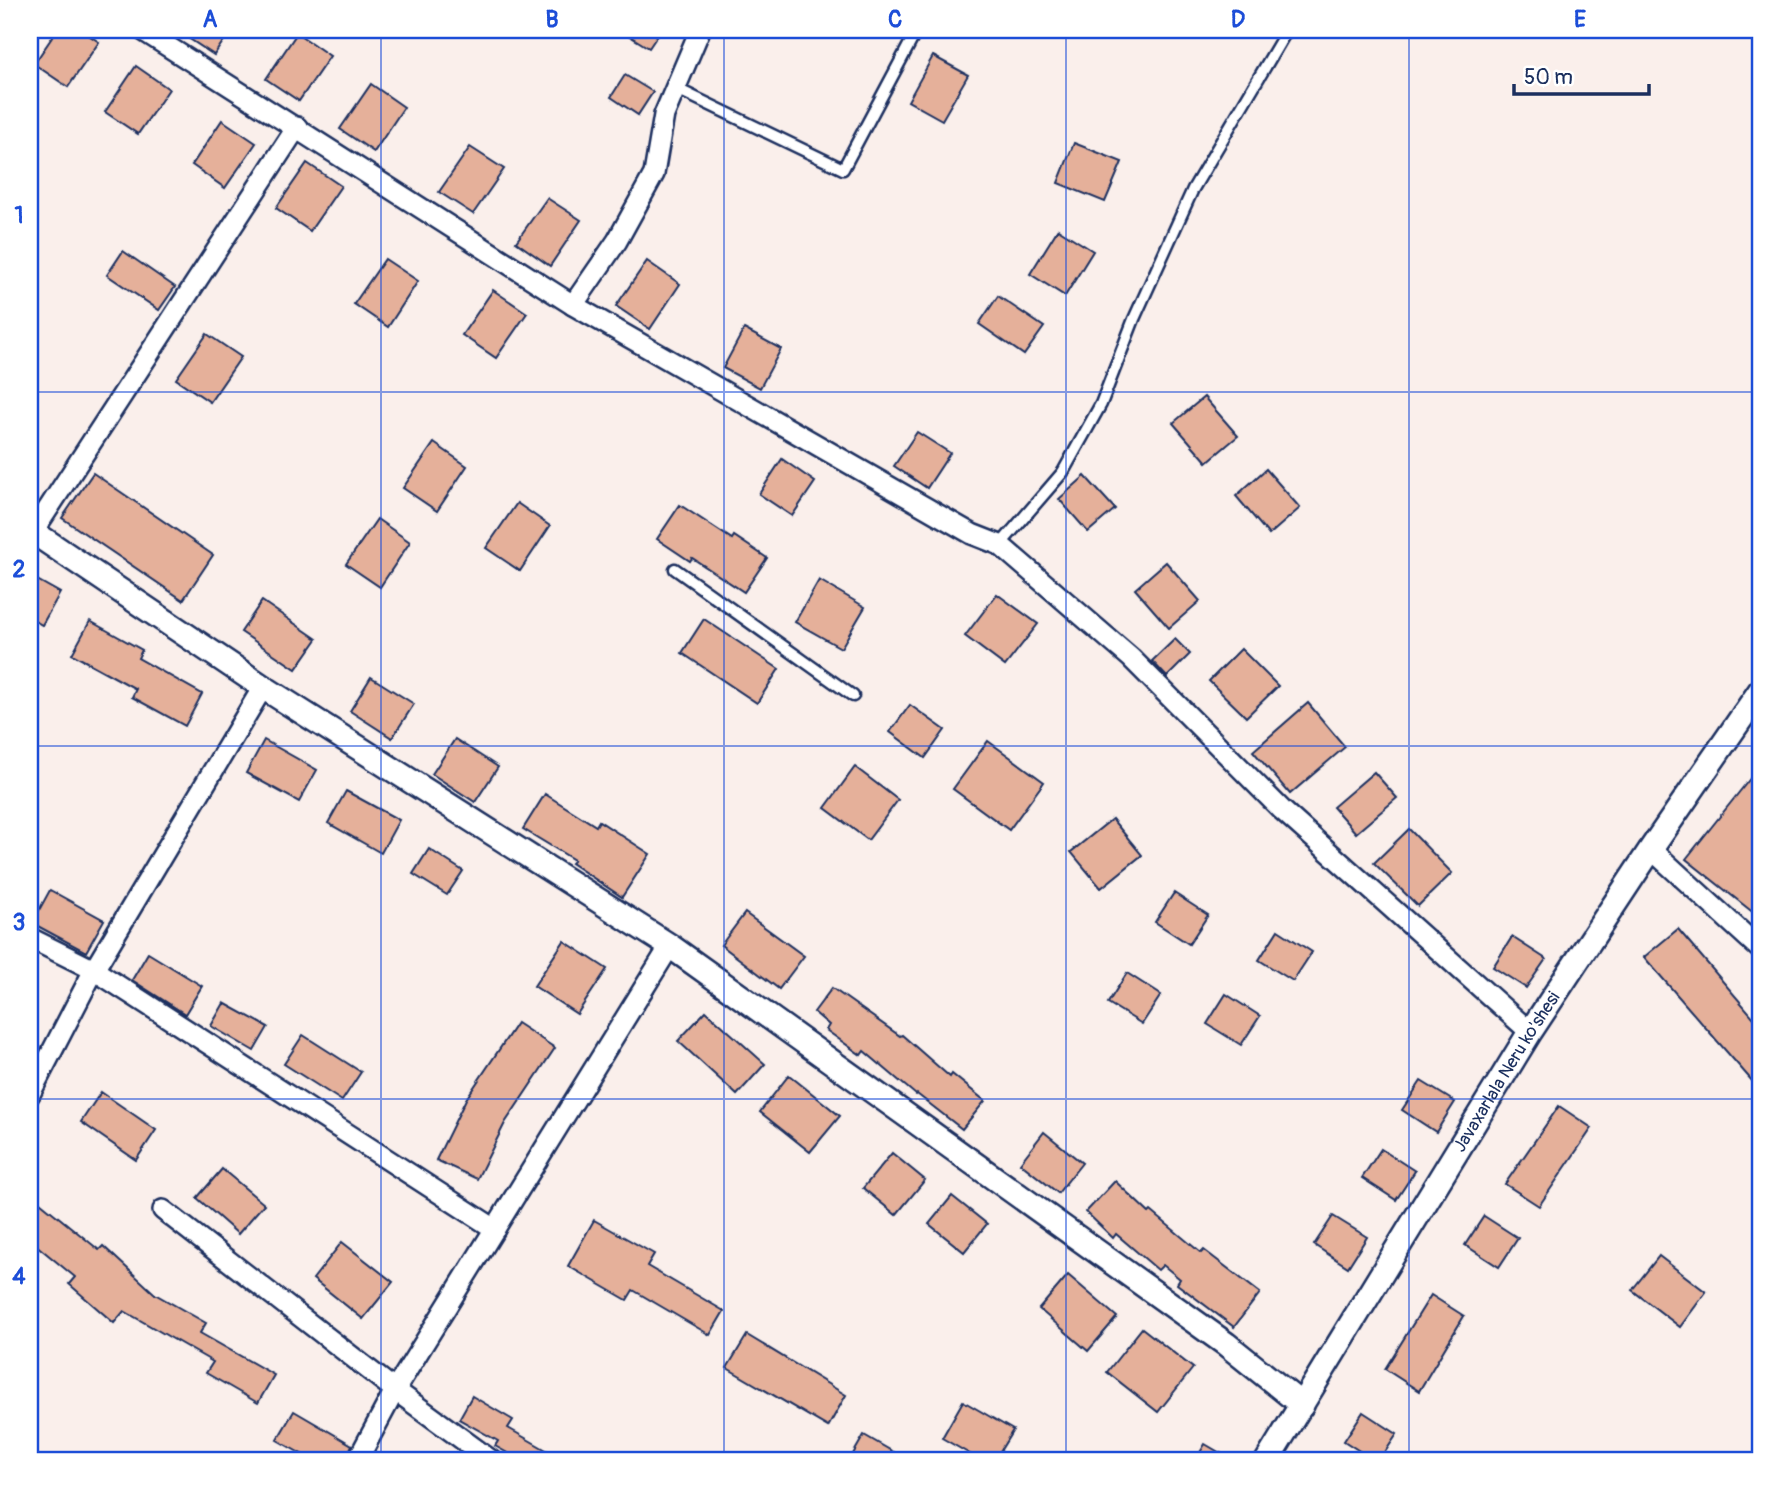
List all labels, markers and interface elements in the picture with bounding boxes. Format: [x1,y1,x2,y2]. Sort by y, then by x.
text: A [203,5,218,34]
text: B [545,5,559,34]
text: C [888,5,902,34]
text: D [1231,5,1245,34]
text: E [1574,5,1586,34]
scale bar [1514,52,1648,96]
text: 50 m [1524,64,1573,91]
text: 1 [15,201,24,230]
text: 2 [13,555,26,584]
text: 3 [13,908,25,937]
street label: Javaxarlala Neru ko'shesi [1448,987,1565,1156]
text: 4 [12,1262,26,1291]

